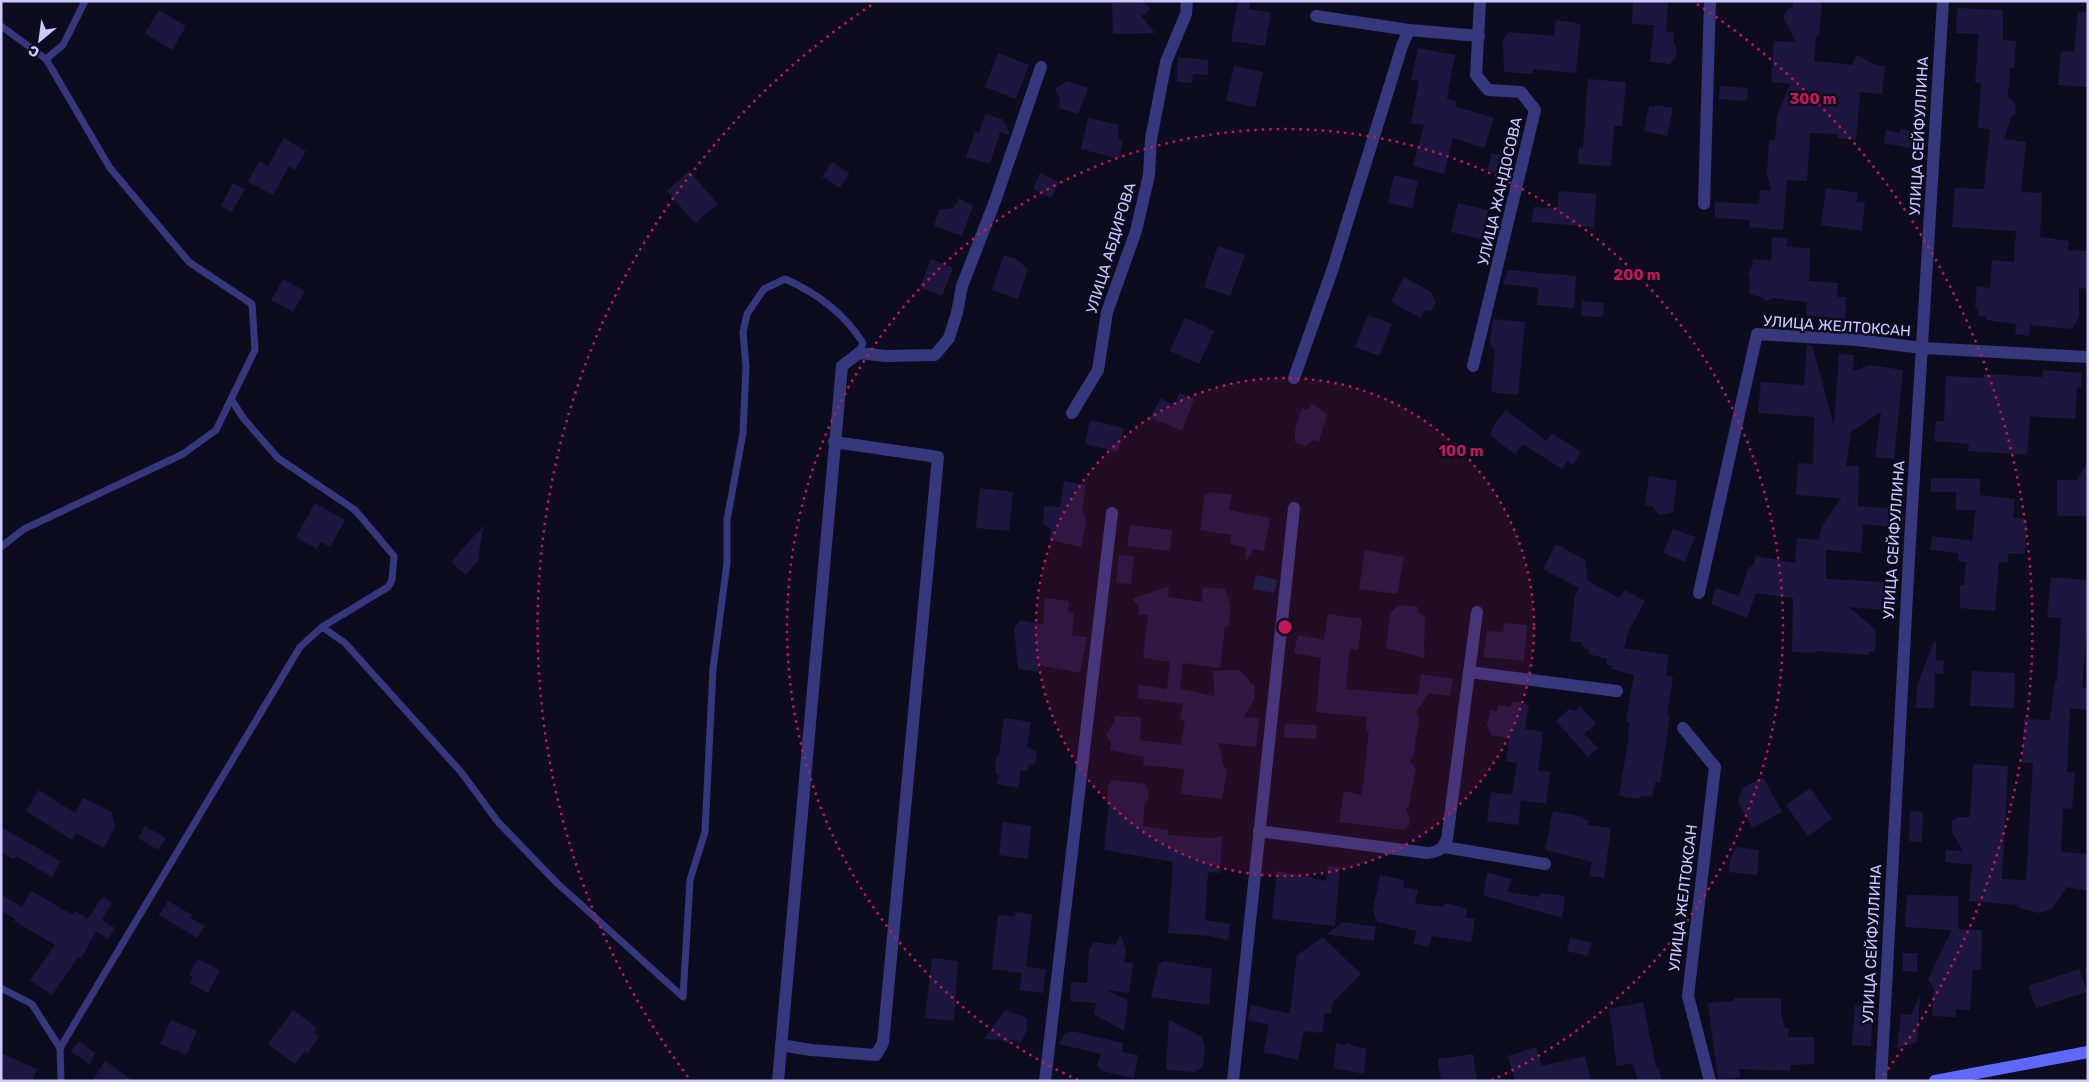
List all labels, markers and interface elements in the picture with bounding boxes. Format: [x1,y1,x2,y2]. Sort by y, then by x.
north arrow [15,15,65,65]
text: С [25,41,42,61]
street label: УЛИЦА СЕЙФУЛЛИНА [1906,56,1932,216]
text: 300 m [1789,90,1837,108]
street label: УЛИЦА ЖАНДОСОВА [1474,115,1526,267]
street label: УЛИЦА АБДИРОВА [1083,180,1139,316]
text: 200 m [1613,266,1661,284]
street label: УЛИЦА ЖЕЛТОКСАН [1763,312,1911,340]
text: 100 m [1439,442,1483,460]
street label: УЛИЦА СЕЙФУЛЛИНА [1879,460,1909,620]
centre of rings [1276,618,1294,636]
street label: УЛИЦА ЖЕЛТОКСАН [1665,823,1701,973]
street label: УЛИЦА СЕЙФУЛЛИНА [1859,864,1885,1024]

